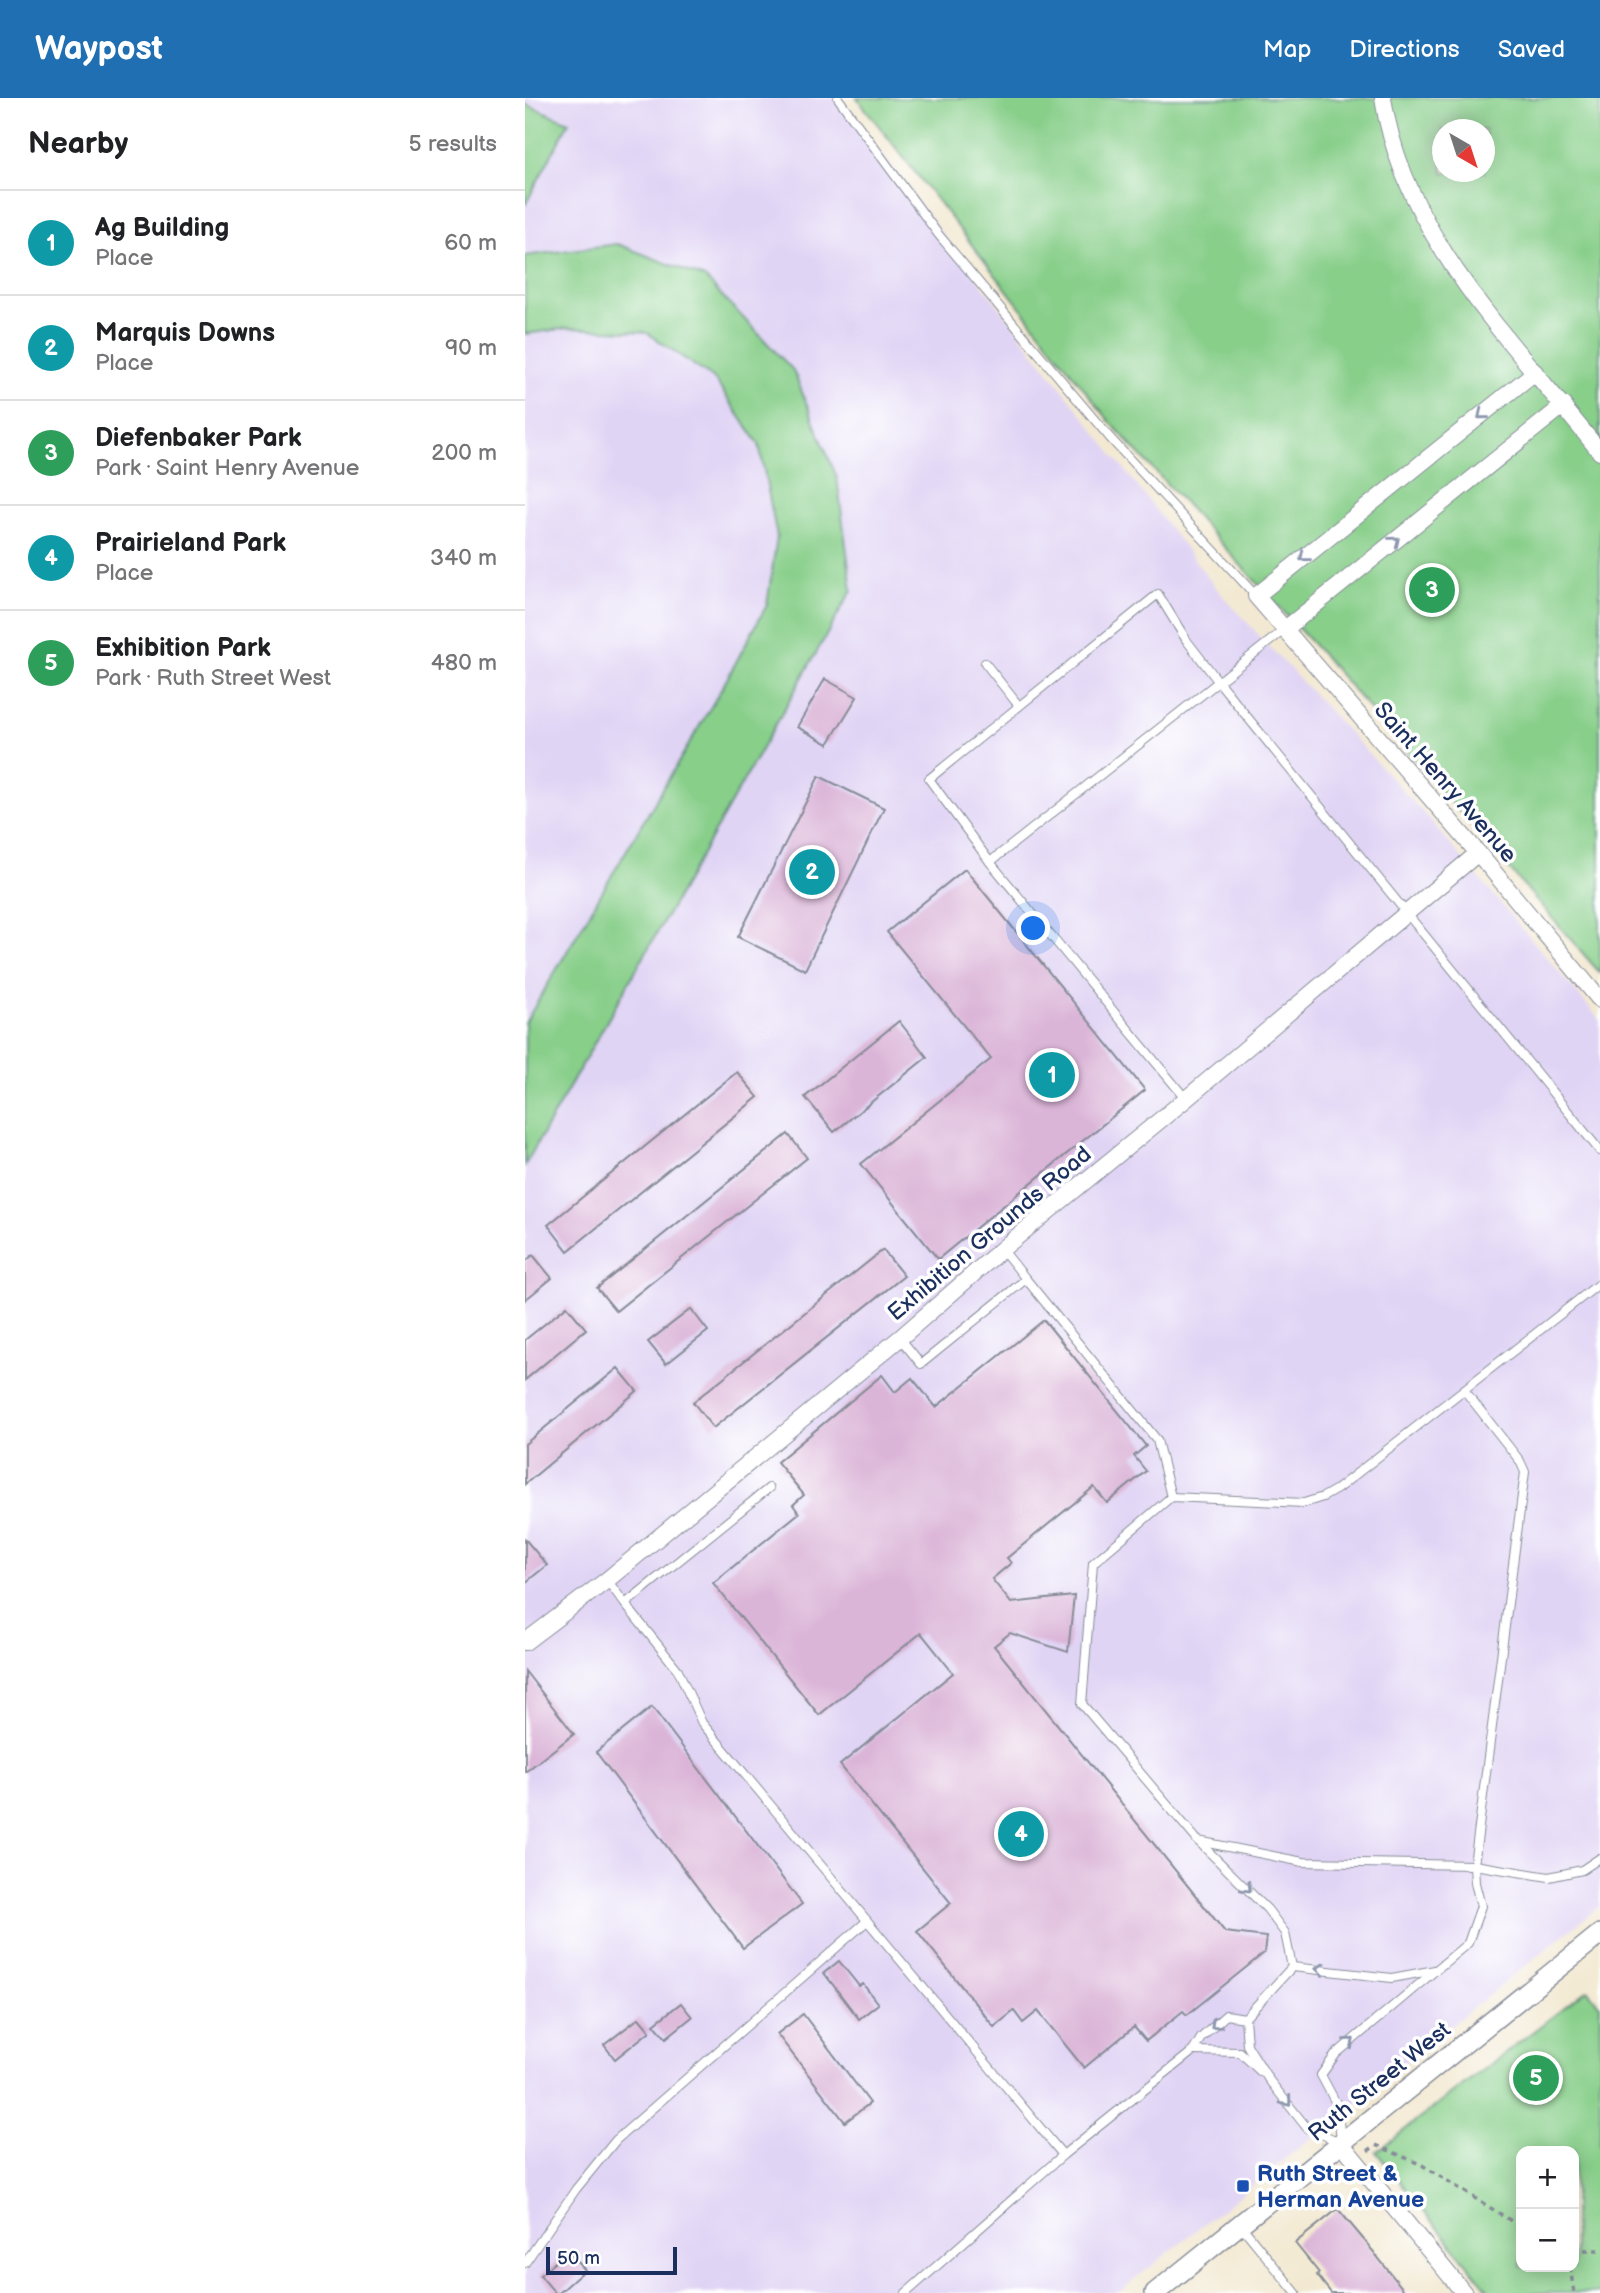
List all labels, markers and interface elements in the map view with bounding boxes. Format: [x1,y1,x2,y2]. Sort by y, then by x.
text: Waypost [35,29,163,69]
text: Map [1263,35,1311,64]
text: Directions [1349,35,1460,64]
text: Saved [1498,35,1565,64]
north arrow [1432,119,1495,182]
text: Nearby [28,126,128,162]
text: 5 results [409,130,497,158]
text: Ag Building [95,213,229,244]
text: 1 [46,229,56,257]
text: 60 m [444,229,497,257]
text: Place [95,244,153,272]
text: Marquis Downs [95,318,275,349]
text: 2 [44,334,58,362]
text: 90 m [445,334,497,362]
text: Place [95,349,153,377]
one-way arrow [1477,406,1489,419]
text: Diefenbaker Park [95,423,302,454]
text: 3 [44,439,58,467]
text: 200 m [431,439,497,467]
text: Park · Saint Henry Avenue [95,454,359,482]
text: Prairieland Park [95,528,286,559]
one-way arrow [1386,537,1399,549]
text: 4 [44,544,58,572]
text: 340 m [430,544,497,572]
one-way arrow [1300,549,1313,561]
text: Place [95,559,153,587]
pin: 3 [1409,564,1455,616]
text: Exhibition Park [95,633,271,664]
text: 5 [44,649,58,677]
text: 480 m [431,649,497,677]
text: Park · Ruth Street West [95,664,331,692]
street label: Saint Henry Avenue [1368,697,1523,869]
pin: 2 [789,846,835,898]
your location [1016,911,1050,945]
pin: 1 [1029,1049,1075,1101]
street label: Exhibition Grounds Road [882,1140,1097,1327]
pin: 4 [998,1808,1044,1860]
one-way arrow [1238,1880,1251,1893]
one-way arrow [1314,1962,1325,1977]
street label: Ruth Street West [1303,2016,1456,2148]
one-way arrow [1210,2017,1223,2029]
one-way arrow [1343,2037,1355,2050]
pin: 5 [1513,2052,1559,2104]
one-way arrow [1279,2094,1291,2107]
map controls [1516,2146,1579,2272]
button: + [1516,2146,1579,2209]
place label: Ruth Street & Herman Avenue [1257,2160,1424,2214]
marker: Ruth Street & Herman Avenue [1235,2178,1251,2194]
button: − [1516,2209,1579,2272]
scale bar [546,2244,677,2276]
text: 50 m [557,2247,600,2270]

